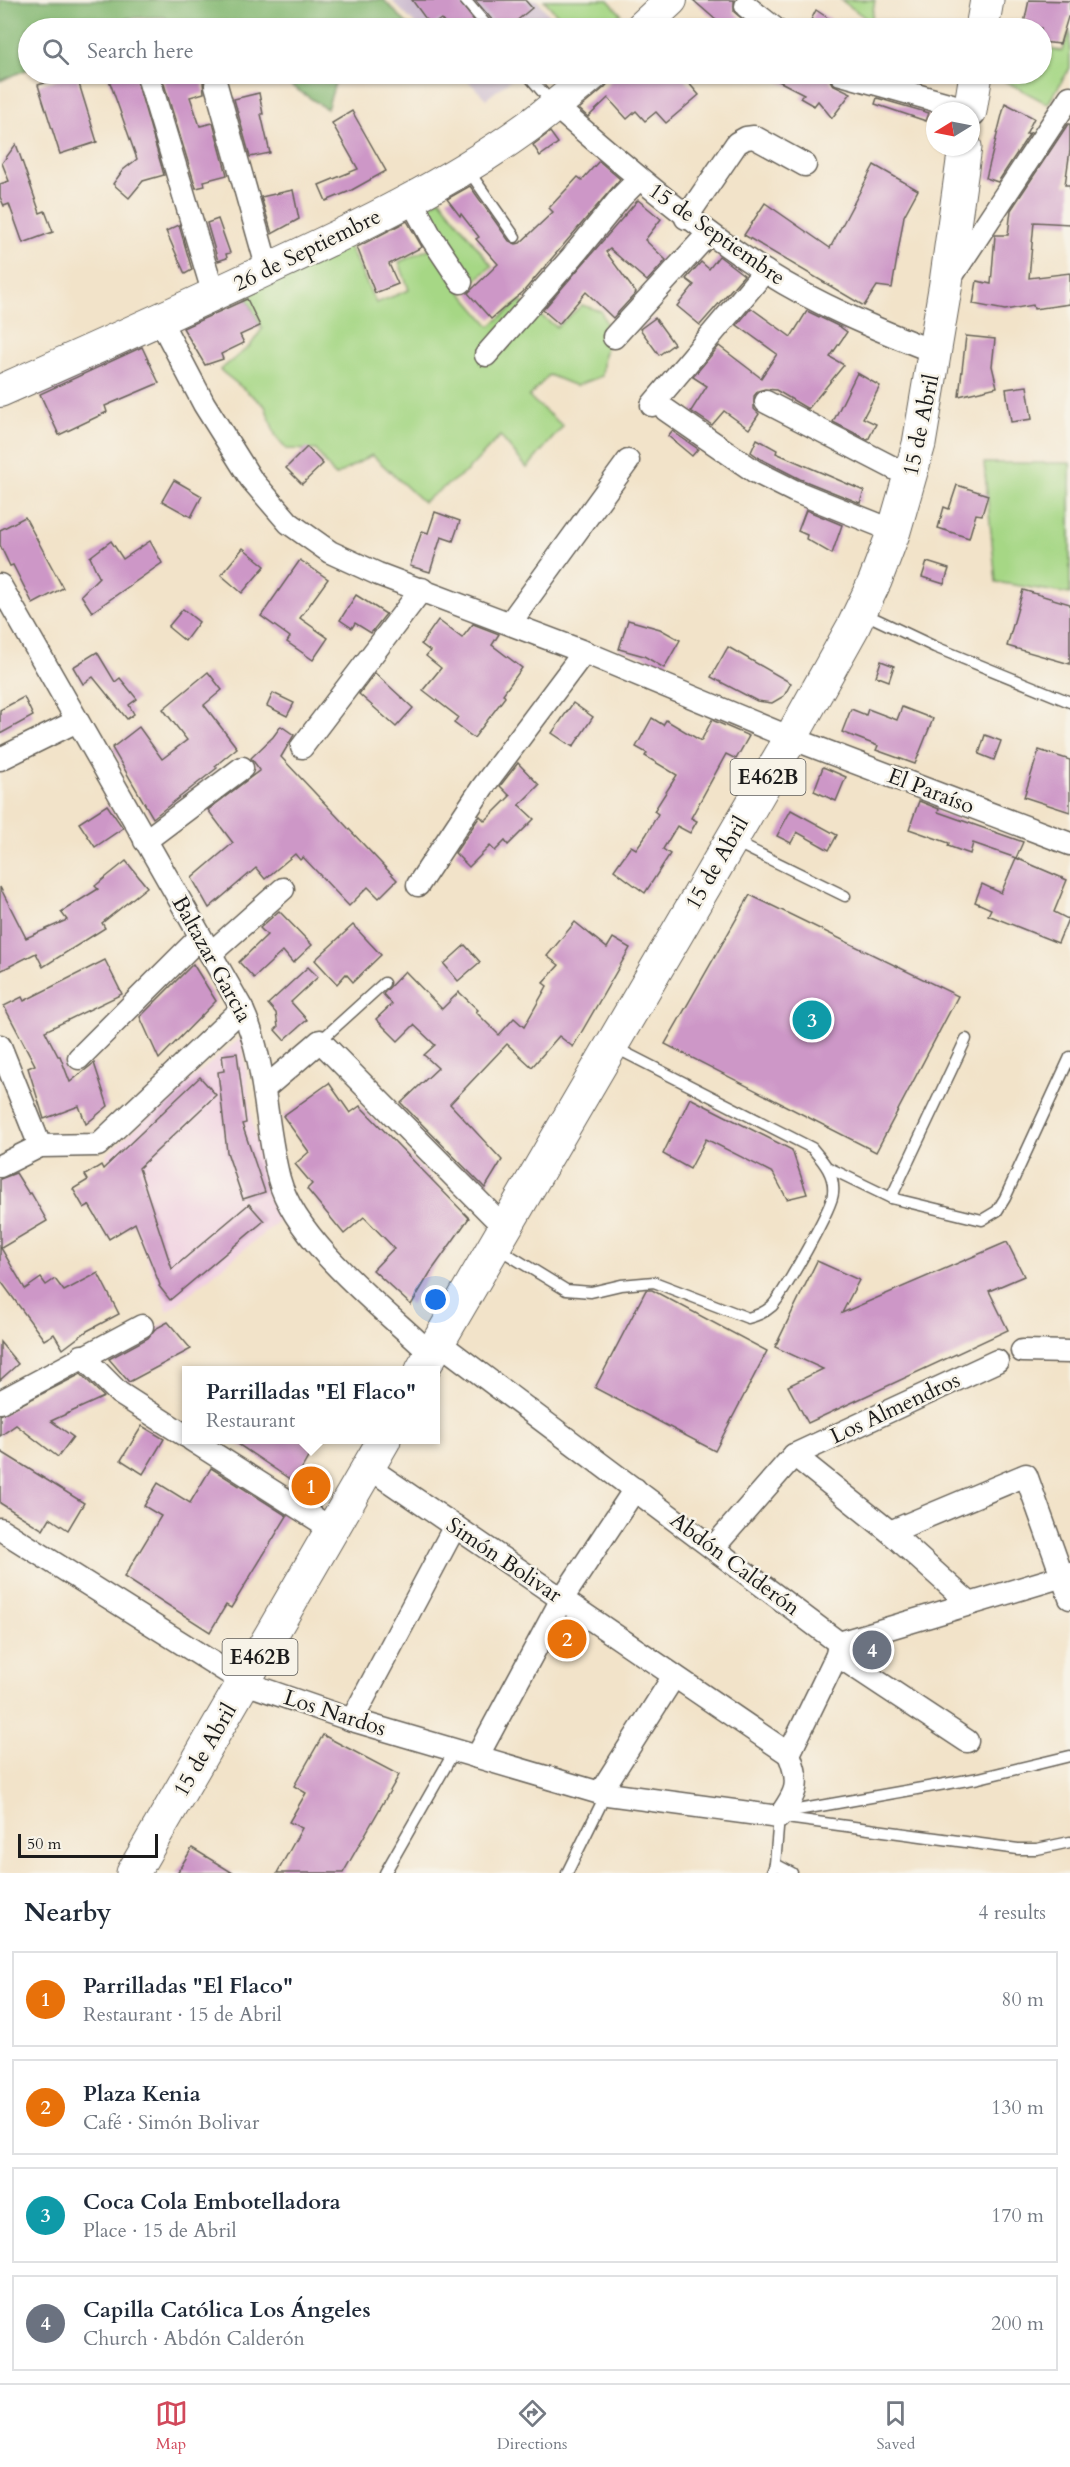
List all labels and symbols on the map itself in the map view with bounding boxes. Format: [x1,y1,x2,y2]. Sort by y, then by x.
north arrow [926,102,980,156]
street label: 15 de Septiembre [643,176,791,292]
street label: 26 de Septiembre [228,201,386,299]
street label: 15 de Abril [896,371,946,479]
road number: E462B [730,759,806,795]
street label: El Paraíso [883,761,979,821]
street label: 15 de Abril [678,810,756,915]
street label: Baltazar Garcia [165,890,259,1028]
pin: 3 [792,998,832,1042]
your location [421,1285,450,1314]
street label: Los Almendros [825,1365,965,1451]
pin: 1 [292,1464,330,1508]
street label: Abdón Calderón [664,1505,807,1623]
street label: Simón Bolivar [440,1510,568,1610]
pin: 2 [548,1616,586,1662]
pin: 4 [852,1628,892,1672]
road number: E462B [222,1639,298,1675]
street label: Los Nardos [280,1682,390,1744]
street label: 15 de Abril [166,1697,244,1802]
scale bar [18,1831,158,1858]

